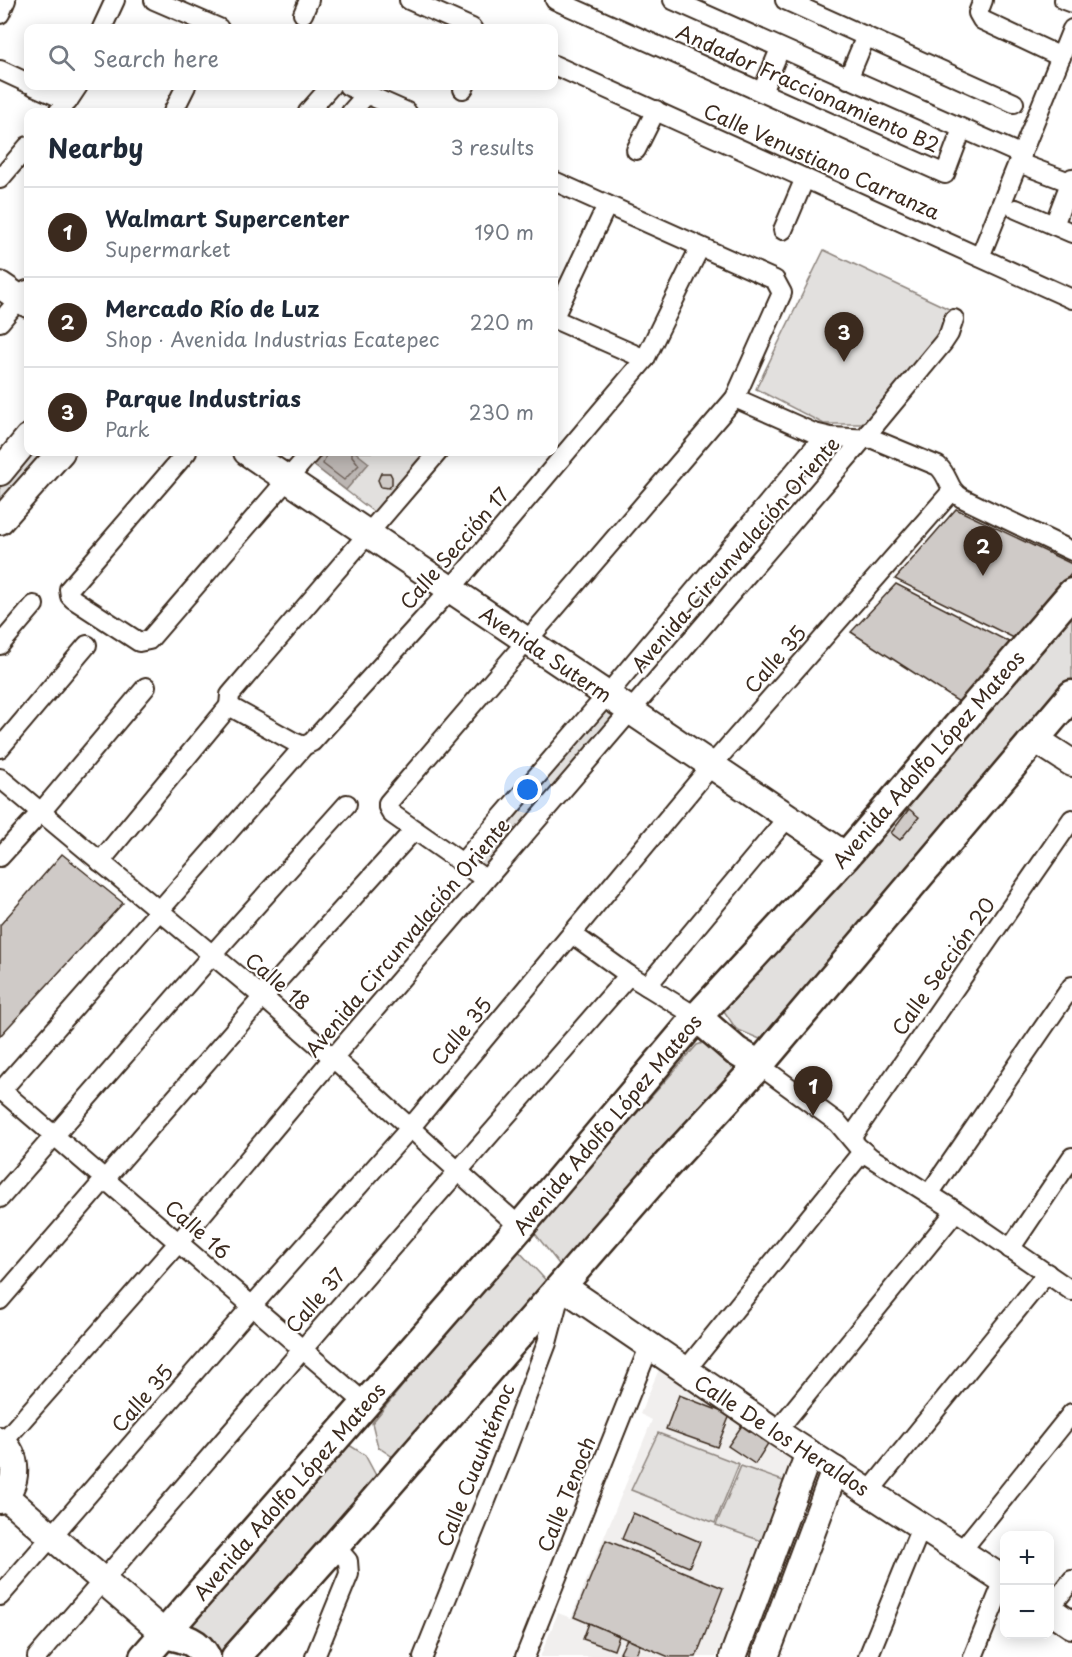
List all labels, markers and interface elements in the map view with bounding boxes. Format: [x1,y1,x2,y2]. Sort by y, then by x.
street label: Andador Fraccionamiento B2 [672,16,944,160]
search box [24,24,558,90]
icon: search [45,41,78,74]
text: Search here [93,41,219,74]
street label: Calle Venustiano Carranza [699,95,945,227]
text: Nearby [48,128,143,167]
text: 3 results [451,132,534,162]
text: Walmart Supercenter [105,201,349,234]
text: 1 [63,217,72,247]
text: 190 m [475,217,534,247]
text: Supermarket [105,234,231,264]
text: Mercado Río de Luz [105,291,320,324]
text: 2 [60,307,75,337]
text: 220 m [470,307,534,337]
pin: 3 [824,312,864,362]
text: Shop · Avenida Industrias Ecatepec [105,324,439,354]
text: Parque Industrias [105,381,301,414]
text: 3 [61,397,74,427]
text: 230 m [469,397,534,427]
text: Park [105,414,150,444]
street label: Avenida Circunvalación Oriente [624,429,846,679]
street label: Calle Sección 17 [392,480,516,616]
pin: 2 [964,526,1002,576]
street label: Avenida Suterm [474,598,618,710]
street label: Calle 35 [737,618,813,700]
street label: Avenida Adolfo López Mateos [825,643,1031,875]
your location [513,775,542,804]
street label: Avenida Circunvalación Oriente [298,811,516,1063]
street label: Calle Sección 20 [884,891,1002,1041]
street label: Calle 18 [239,945,317,1017]
street label: Calle 35 [423,990,499,1072]
street label: Avenida Adolfo López Mateos [506,1007,708,1241]
pin: 1 [794,1066,832,1116]
street label: Calle 16 [159,1192,237,1266]
street label: Calle 37 [278,1260,352,1339]
street label: Calle 35 [104,1357,180,1439]
street label: Calle De los Heraldos [688,1367,876,1503]
street label: Avenida Adolfo López Mateos [186,1375,392,1607]
street label: Calle Cuauhtémoc [429,1379,521,1551]
street label: Calle Tenoch [529,1432,603,1556]
map controls [1000,1531,1054,1639]
button: + [1000,1531,1054,1585]
button: − [1000,1585,1054,1639]

